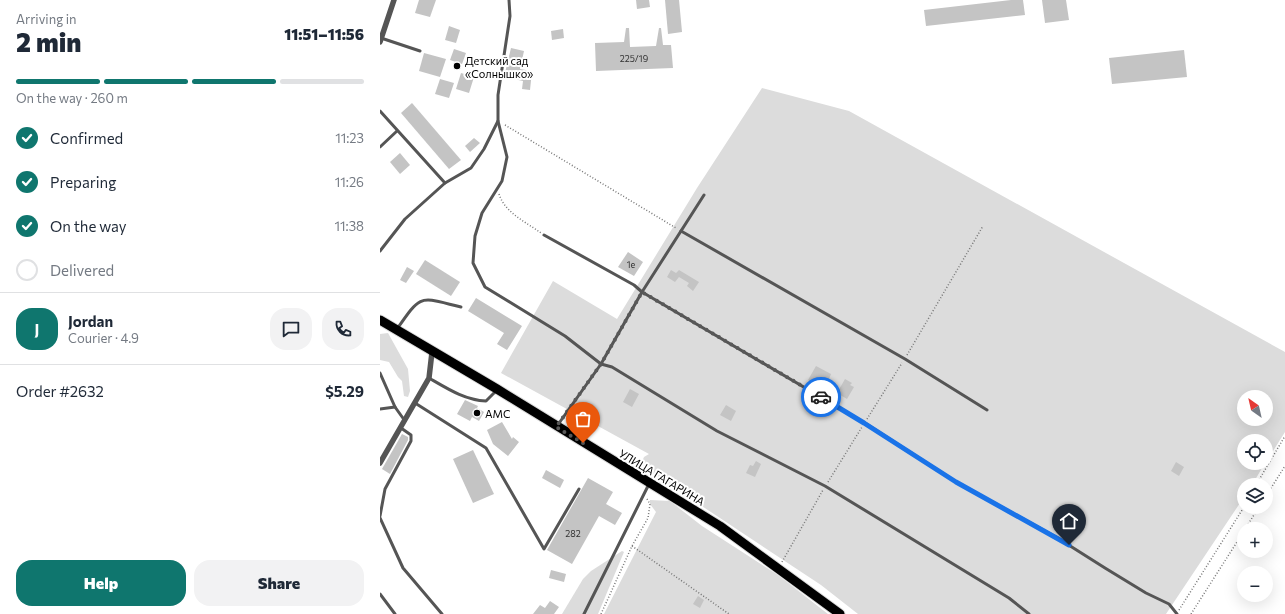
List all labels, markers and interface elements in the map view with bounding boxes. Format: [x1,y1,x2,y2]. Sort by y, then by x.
text: Arriving in [16,11,76,27]
text: 11:51–11:56 [284,25,364,43]
text: 2 min [16,26,81,57]
house number: 225/19 [620,53,648,64]
place label: Детский сад «Солнышко» [465,54,533,80]
marker: Детский сад «Солнышко» [452,61,462,71]
text: On the way · 260 m [16,90,128,106]
icon: check [16,127,38,149]
text: Confirmed [50,129,123,147]
text: 11:23 [335,130,364,146]
icon: check [16,171,38,193]
text: Preparing [50,173,116,191]
text: 11:26 [335,174,364,190]
icon: check [16,215,38,237]
text: On the way [50,217,127,235]
text: 11:38 [335,218,364,234]
house number: 1е [627,259,636,270]
text: Delivered [50,261,114,279]
button: chat [270,308,312,350]
button: phone [322,308,364,350]
text: Jordan [68,312,113,330]
text: J [35,320,39,338]
text: Courier · 4.9 [68,330,139,346]
courier [801,377,841,417]
text: Order #2632 [16,382,104,400]
text: $5.29 [325,382,364,400]
icon: car [810,386,832,408]
north arrow [1237,390,1273,426]
map controls [1237,390,1273,602]
pin [566,402,600,443]
place label: AMC [485,407,510,420]
marker: AMC [472,408,482,418]
icon: bag [572,408,594,430]
button: locate [1237,434,1273,470]
street label: УЛИЦА ГАГАРИНА [617,446,708,508]
button: layers [1237,478,1273,514]
pin [1052,504,1086,545]
icon: home [1058,510,1080,532]
button: + [1237,522,1273,558]
house number: 282 [565,528,581,539]
button: Help [16,560,186,606]
button: Share [194,560,364,606]
button: − [1237,566,1273,602]

